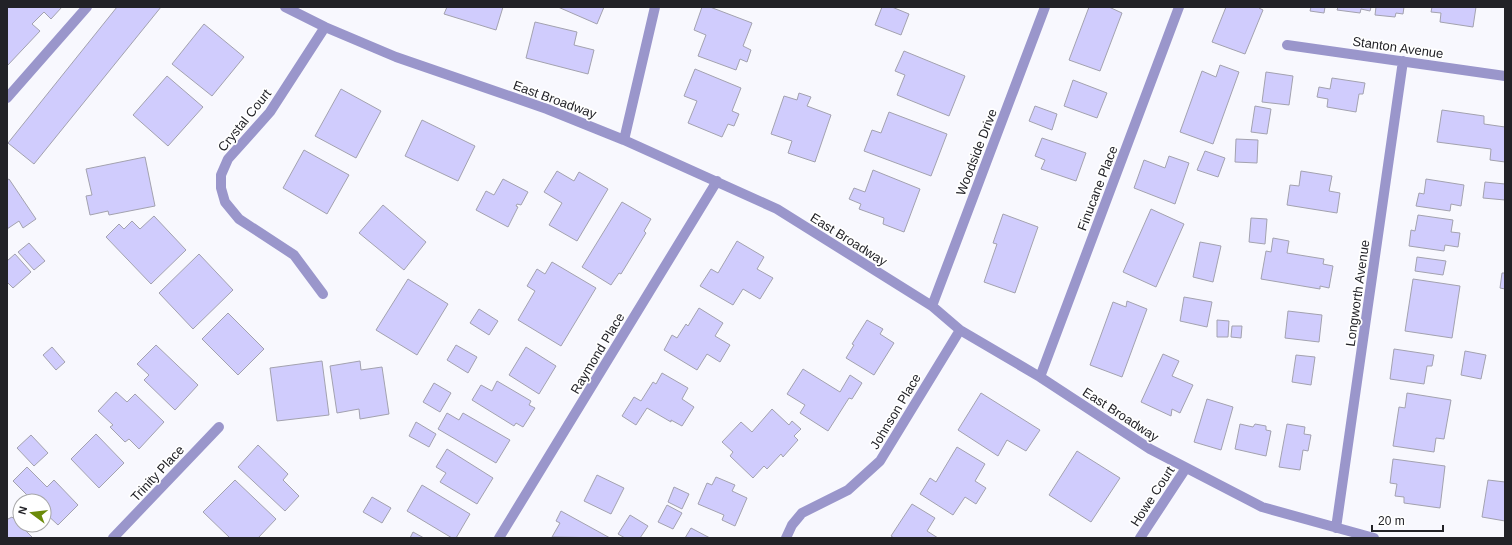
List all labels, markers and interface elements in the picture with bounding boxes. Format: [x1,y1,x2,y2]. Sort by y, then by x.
street label: Stanton Avenue [1352,34,1444,61]
street label: East Broadway [511,77,599,122]
street label: Crystal Court [215,86,274,155]
street label: Woodside Drive [953,107,1000,198]
street label: Finucane Place [1074,144,1121,233]
street label: East Broadway [808,210,890,269]
street label: Longworth Avenue [1343,239,1372,347]
street label: Raymond Place [567,310,627,396]
street label: Johnson Place [867,371,924,452]
street label: East Broadway [1080,384,1162,445]
street label: Trinity Place [128,442,187,504]
street label: Howe Court [1127,463,1178,529]
north arrow [12,493,52,533]
text: N [16,505,29,516]
scale bar [1372,507,1443,533]
text: 20 m [1378,514,1405,528]

